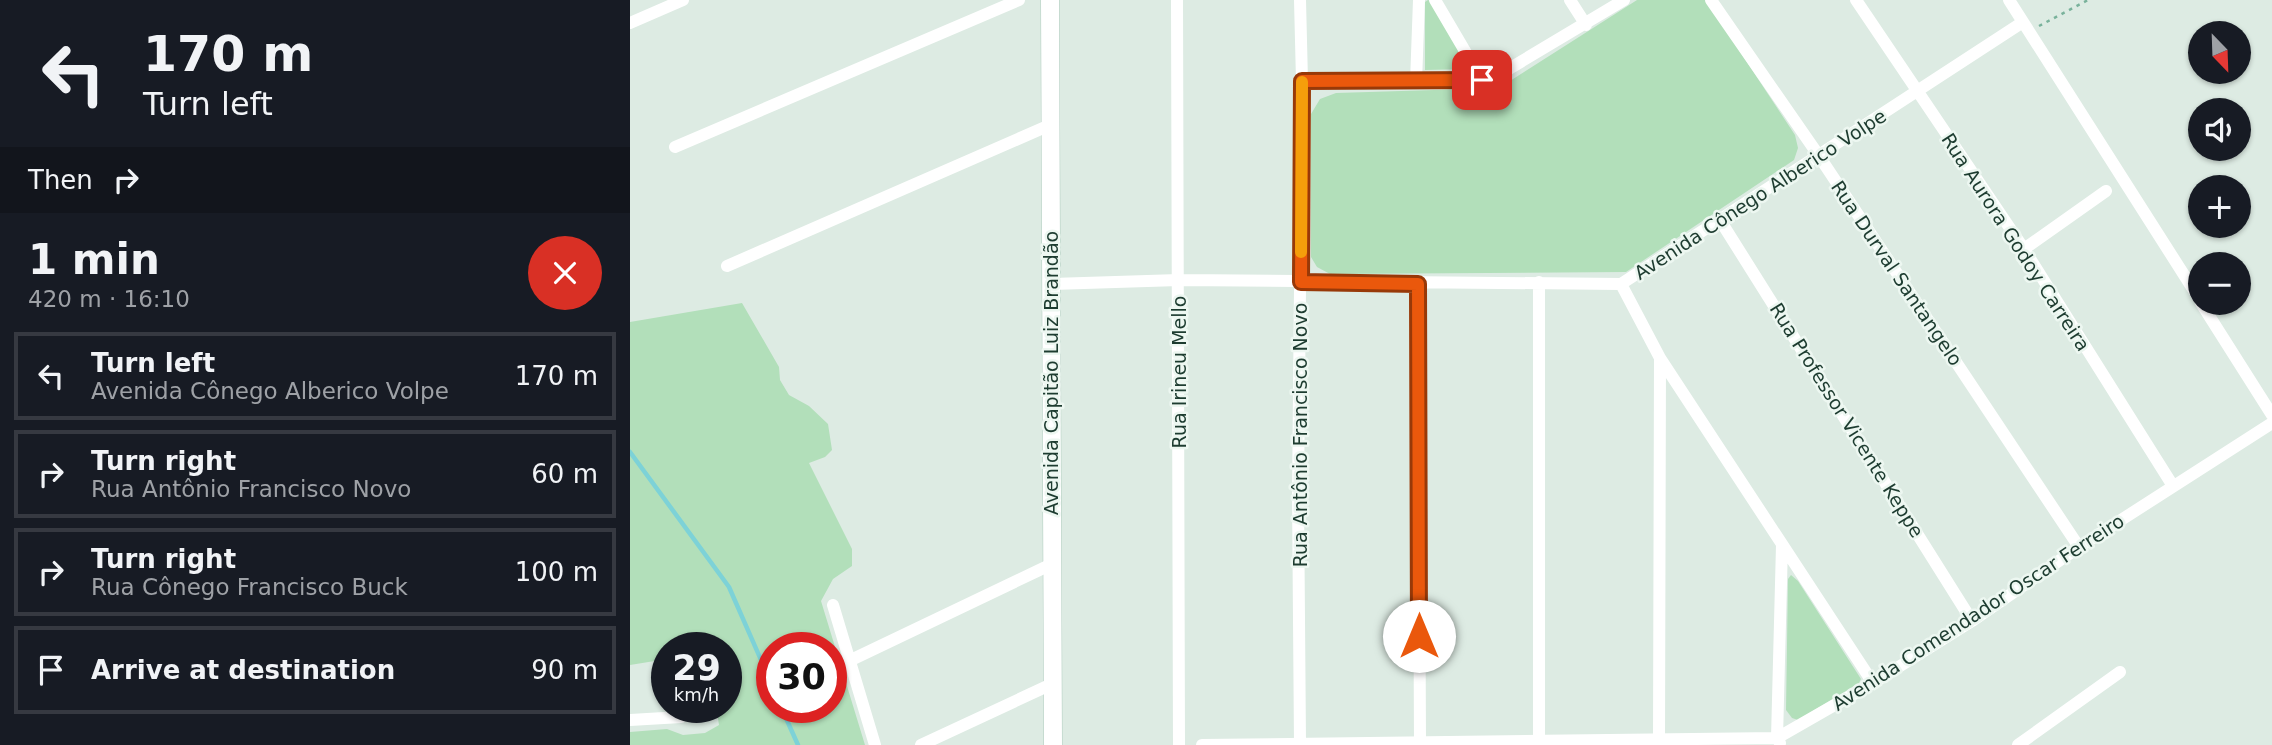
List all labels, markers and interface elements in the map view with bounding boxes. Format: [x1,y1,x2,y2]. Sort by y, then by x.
north arrow [2188,21,2250,84]
map controls [2188,21,2251,315]
text: 170 m [143,26,313,83]
icon: left [28,28,119,119]
pin [1452,50,1512,110]
icon: arrive [1463,61,1501,99]
text: Turn left [143,85,273,123]
button: sound [2188,98,2251,161]
street label: Avenida Cônego Alberico Volpe [1630,104,1890,284]
street label: Rua Aurora Godoy Carreira [1937,129,2095,355]
icon: right [107,161,145,199]
text: Then [28,165,93,195]
button: + [2188,175,2251,238]
street label: Rua Durval Santangelo [1827,176,1967,370]
street label: Avenida Capitão Luiz Brandão [1040,231,1062,515]
text: 1 min [28,235,160,284]
button: close [528,236,602,310]
button: − [2188,252,2251,315]
text: 420 m · 16:10 [28,286,190,312]
street label: Rua Irineu Mello [1168,296,1190,448]
street label: Rua Professor Vicente Keppe [1766,299,1928,541]
street label: Rua Antônio Francisco Novo [1289,303,1311,567]
text: Turn left [91,348,215,378]
icon: left [32,357,70,395]
text: 170 m [515,361,598,391]
text: Avenida Cônego Alberico Volpe [91,378,449,404]
text: Turn right [91,446,236,476]
icon: right [32,455,70,493]
text: 60 m [531,459,598,489]
text: Rua Antônio Francisco Novo [91,476,411,502]
street label: Avenida Comendador Oscar Ferreiro [1828,509,2128,715]
text: Turn right [91,544,236,574]
icon: right [32,553,70,591]
text: 100 m [515,557,598,587]
text: Rua Cônego Francisco Buck [91,574,408,600]
position arrow [1382,599,1456,673]
speed limit sign: 30 [756,632,847,723]
text: 29 [672,648,721,688]
icon: arrive [32,651,70,689]
text: Arrive at destination [91,655,395,685]
text: 90 m [531,655,598,685]
text: km/h [674,684,719,705]

